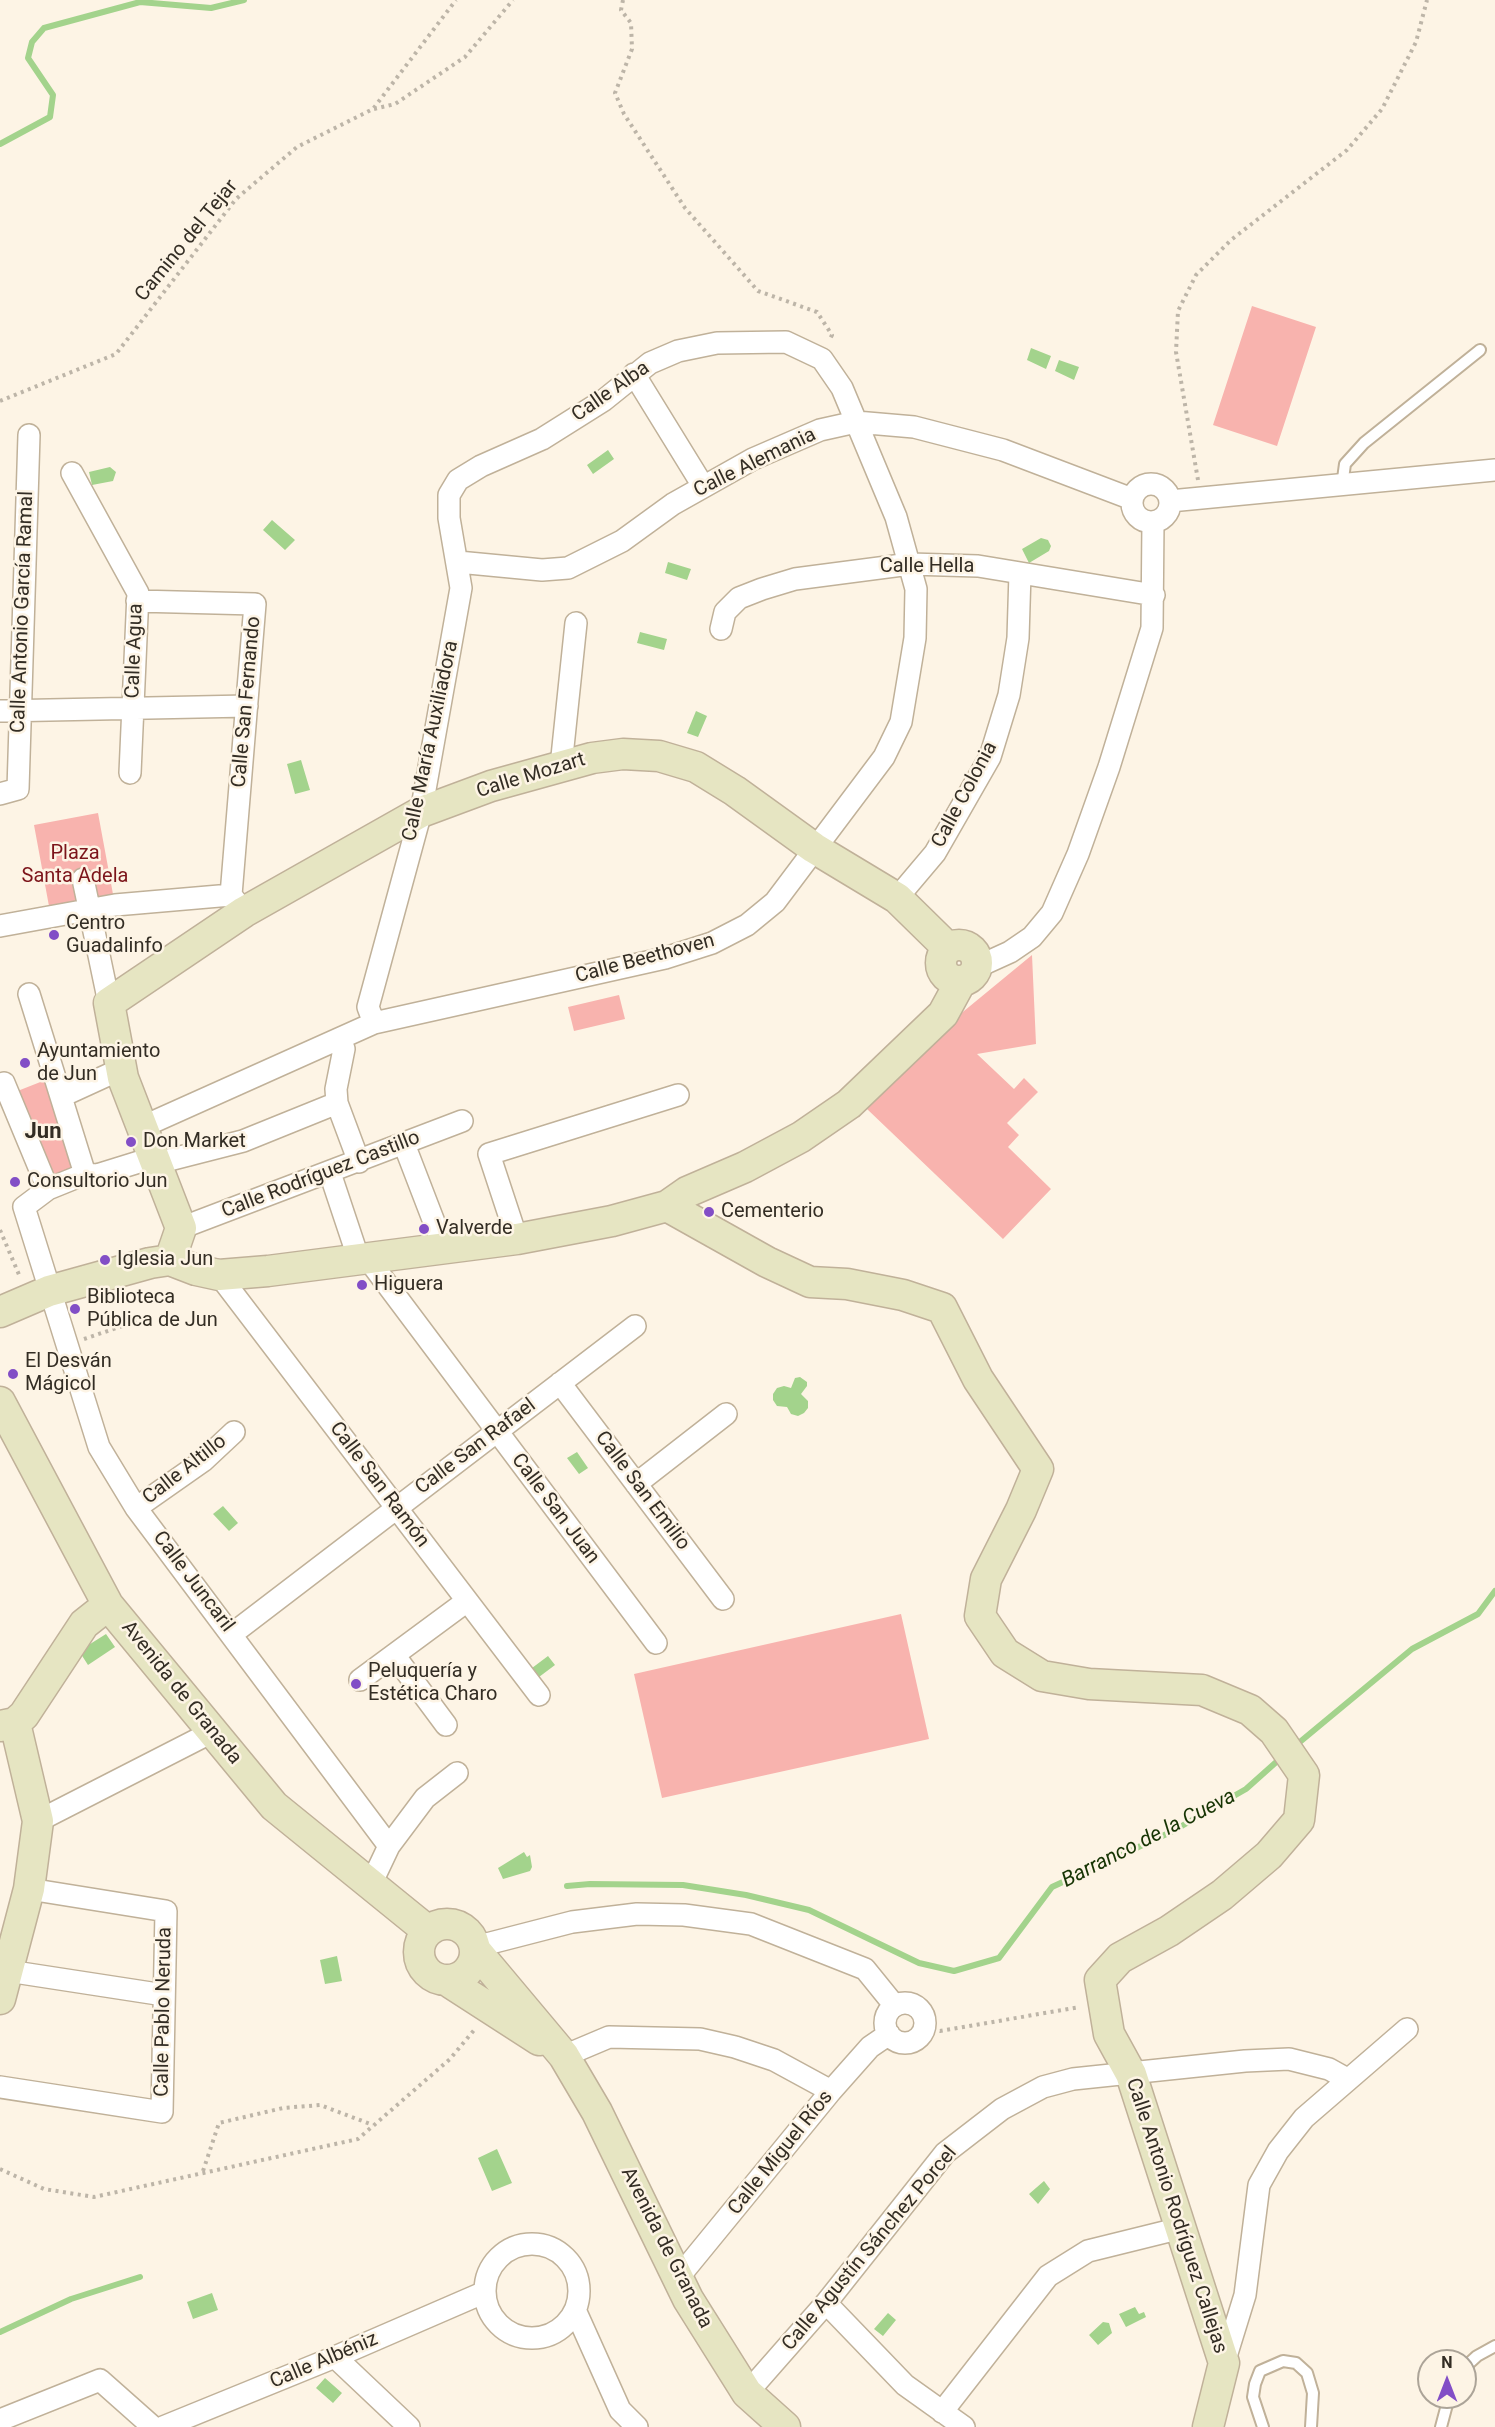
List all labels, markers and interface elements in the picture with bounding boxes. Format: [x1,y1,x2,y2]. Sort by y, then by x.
street label: Camino del Tejar [131,175,243,307]
street label: Calle Alba [568,357,654,427]
street label: Calle Alemania [690,423,820,503]
street label: Calle Antonio García Ramal [7,491,39,733]
street label: Calle Hella [880,555,974,579]
street label: Calle Agua [121,603,149,699]
street label: Calle San Fernando [228,615,266,789]
street label: Calle María Auxiliadora [398,639,464,843]
street label: Calle Colonia [927,738,1003,852]
street label: Calle Mozart [474,748,588,804]
park label: Plaza Santa Adela [22,842,128,889]
place label: Centro Guadalinfo [66,912,163,959]
marker: Centro Guadalinfo [47,928,61,942]
street label: Calle Beethoven [573,929,717,989]
place label: Ayuntamiento de Jun [37,1040,160,1087]
marker: Ayuntamiento de Jun [18,1056,32,1070]
district label: Jun [25,1119,61,1145]
street label: Calle Rodríguez Castillo [218,1126,424,1224]
place label: Don Market [143,1130,246,1154]
marker: Don Market [124,1135,138,1149]
place label: Consultorio Jun [27,1170,168,1194]
marker: Consultorio Jun [8,1175,22,1189]
place label: Cementerio [721,1200,824,1224]
marker: Cementerio [702,1205,716,1219]
place label: Valverde [436,1217,513,1241]
marker: Valverde [417,1222,431,1236]
place label: Iglesia Jun [117,1248,213,1272]
marker: Iglesia Jun [98,1253,112,1267]
place label: Higuera [374,1273,443,1297]
marker: Higuera [355,1278,369,1292]
place label: Biblioteca Pública de Jun [87,1286,218,1333]
marker: Biblioteca Pública de Jun [68,1302,82,1316]
place label: El Desván Mágicol [25,1350,112,1397]
marker: El Desván Mágicol [6,1367,20,1381]
street label: Calle San Rafael [411,1394,541,1500]
street label: Calle San Ramón [324,1417,434,1553]
street label: Calle San Emilio [589,1427,695,1555]
street label: Calle Altillo [138,1430,232,1510]
street label: Calle San Juan [506,1449,604,1569]
street label: Calle Juncaril [147,1527,239,1637]
street label: Avenida de Granada [116,1616,246,1770]
place label: Peluquería y Estética Charo [368,1660,497,1707]
marker: Peluquería y Estética Charo [349,1677,363,1691]
water label: Barranco de la Cueva [1058,1784,1240,1894]
street label: Calle Pablo Neruda [151,1927,177,2097]
street label: Calle Antonio Rodríguez Callejas [1120,2075,1232,2357]
street label: Calle Miguel Ríos [723,2086,839,2220]
street label: Calle Agustín Sánchez Porcel [777,2142,963,2356]
street label: Avenida de Granada [615,2163,717,2333]
street label: Calle Albéniz [266,2328,382,2394]
north arrow [1417,2349,1477,2409]
text: N [1441,2353,1453,2372]

